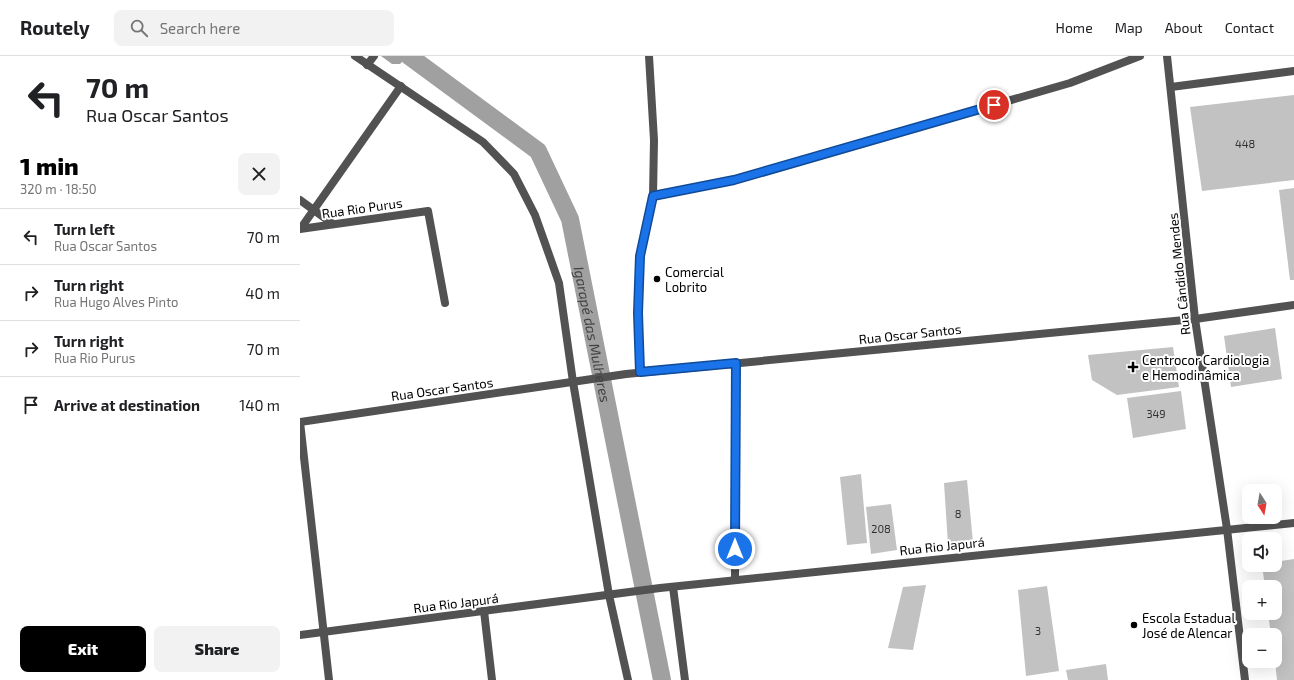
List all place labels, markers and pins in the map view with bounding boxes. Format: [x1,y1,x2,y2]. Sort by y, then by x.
pin [977,88,1011,122]
place label: Comercial Lobrito [665,264,724,295]
marker: Comercial Lobrito [652,274,662,284]
place label: Centrocor Cardiologia e Hemodinâmica [1142,352,1269,383]
marker: Centrocor Cardiologia e Hemodinâmica [1127,361,1139,373]
place label: Escola Estadual José de Alencar [1142,610,1235,641]
marker: Escola Estadual José de Alencar [1129,620,1139,630]

